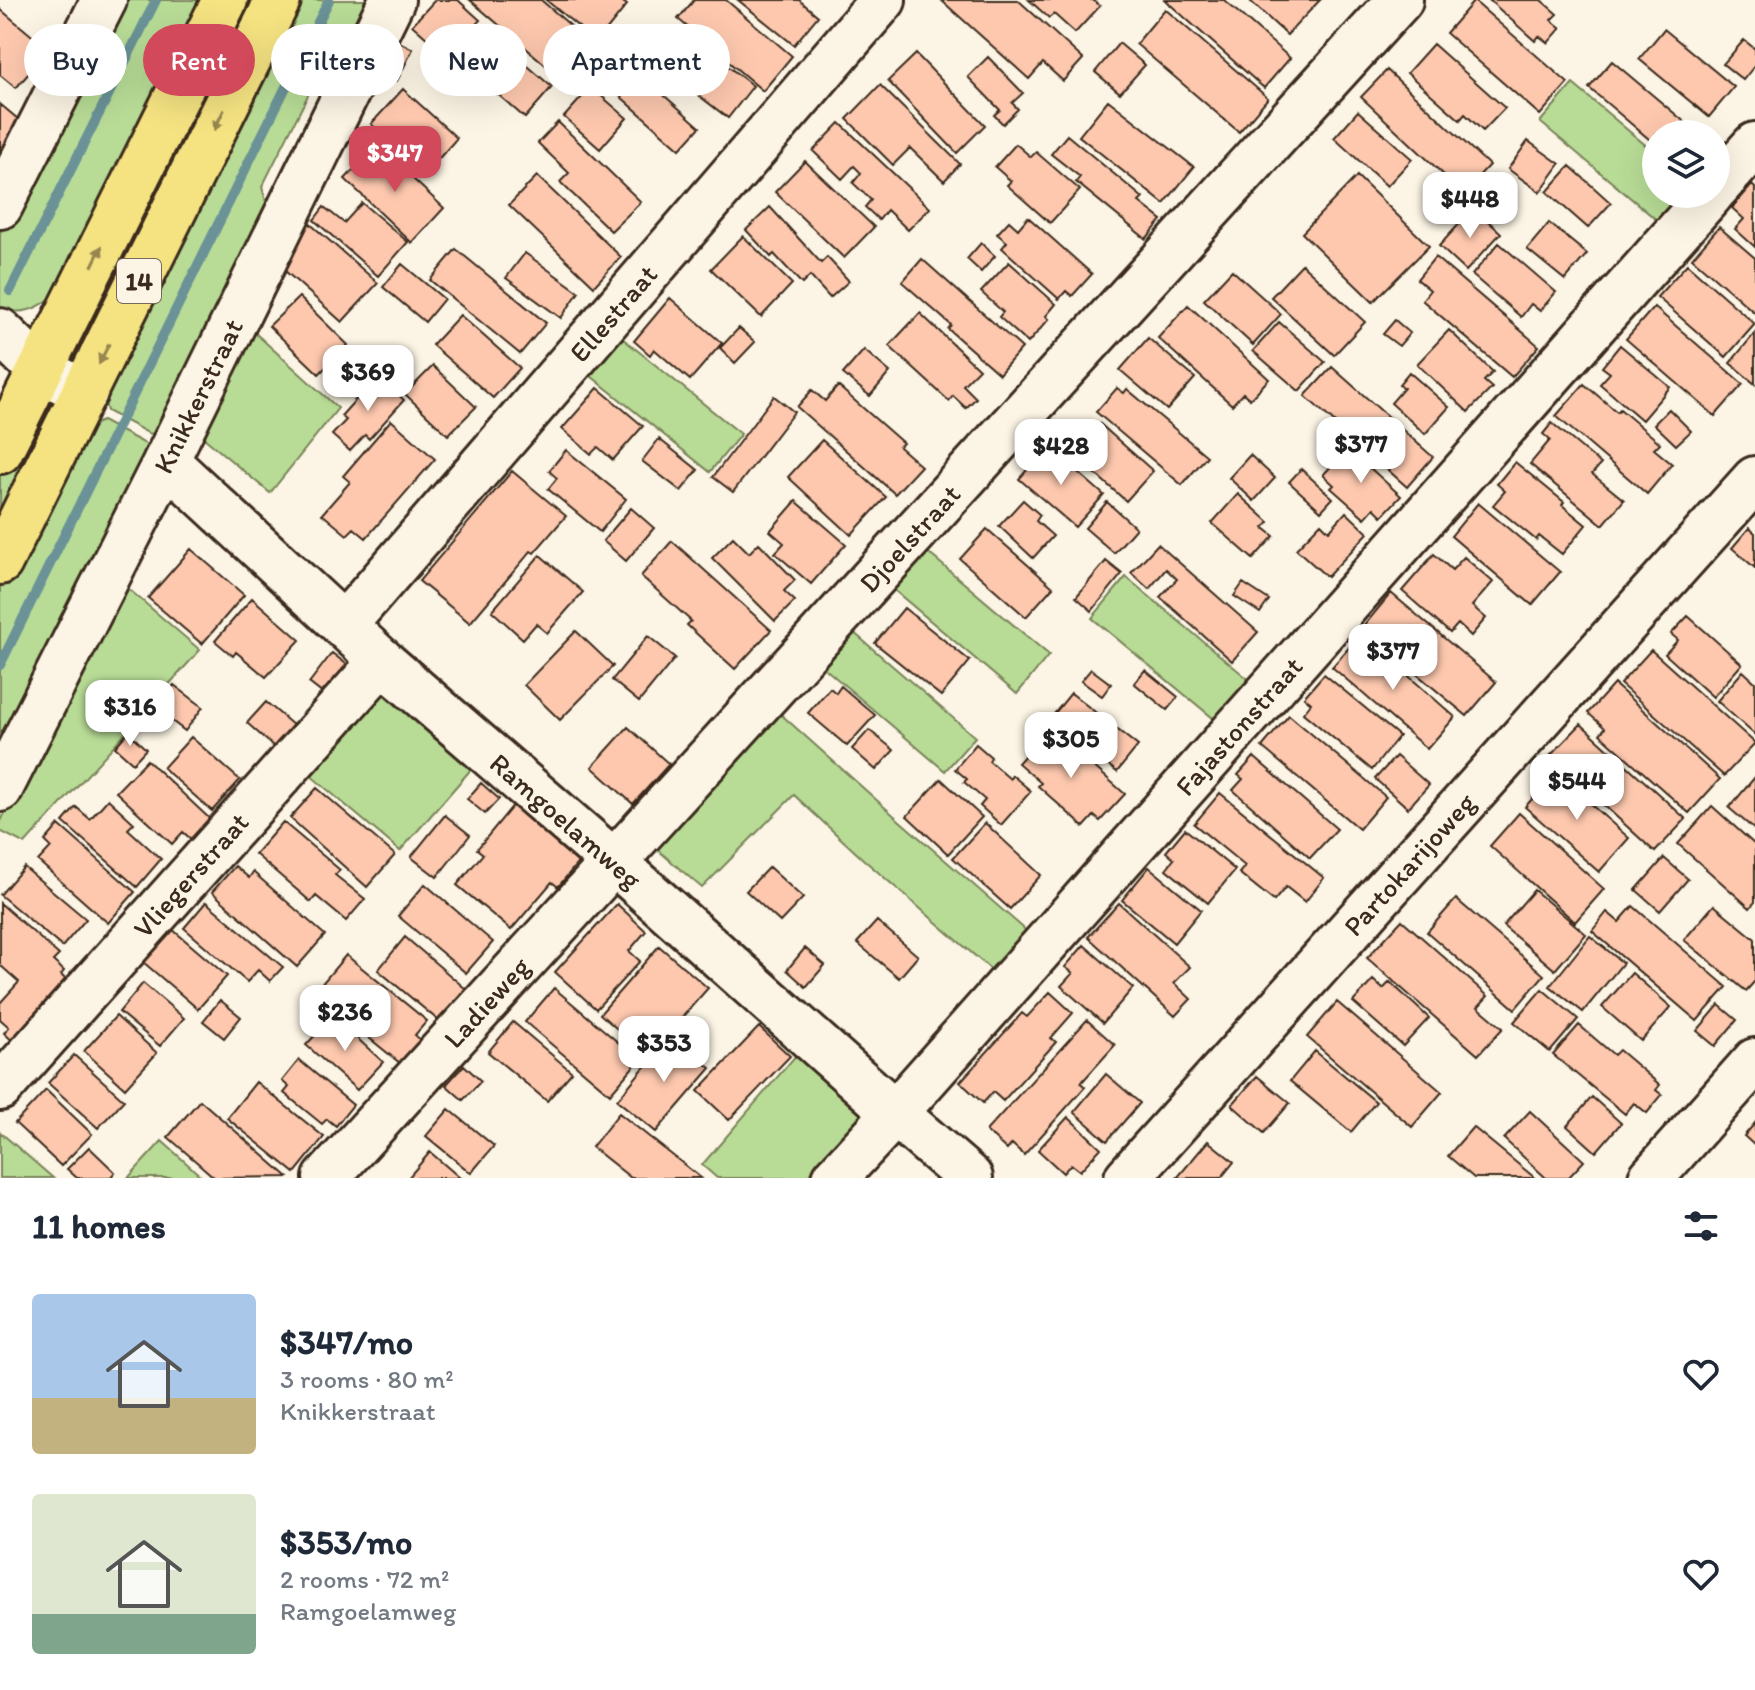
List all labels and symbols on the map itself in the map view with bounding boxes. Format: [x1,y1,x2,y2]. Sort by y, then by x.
one-way arrow [212,109,225,132]
pin: $347 [348,126,442,194]
pin: $448 [1423,172,1517,240]
one-way arrow [90,245,104,268]
street label: Ellestraat [562,257,664,369]
road number: 14 [117,259,161,303]
street label: Knikkerstraat [146,313,250,479]
one-way arrow [97,342,111,365]
pin: $369 [321,345,415,413]
pin: $377 [1314,417,1408,485]
pin: $428 [1014,419,1108,487]
street label: Djoelstraat [852,477,967,599]
pin: $377 [1346,624,1440,692]
street label: Fajastonstraat [1168,649,1309,803]
pin: $316 [83,680,177,748]
pin: $305 [1024,712,1118,780]
street label: Ramgoelamweg [483,746,649,896]
pin: $544 [1530,754,1624,822]
street label: Partokarijoweg [1336,785,1483,943]
street label: Vliegerstraat [126,805,256,945]
street label: Ladieweg [436,949,537,1055]
pin: $236 [298,985,392,1053]
pin: $353 [617,1016,711,1084]

